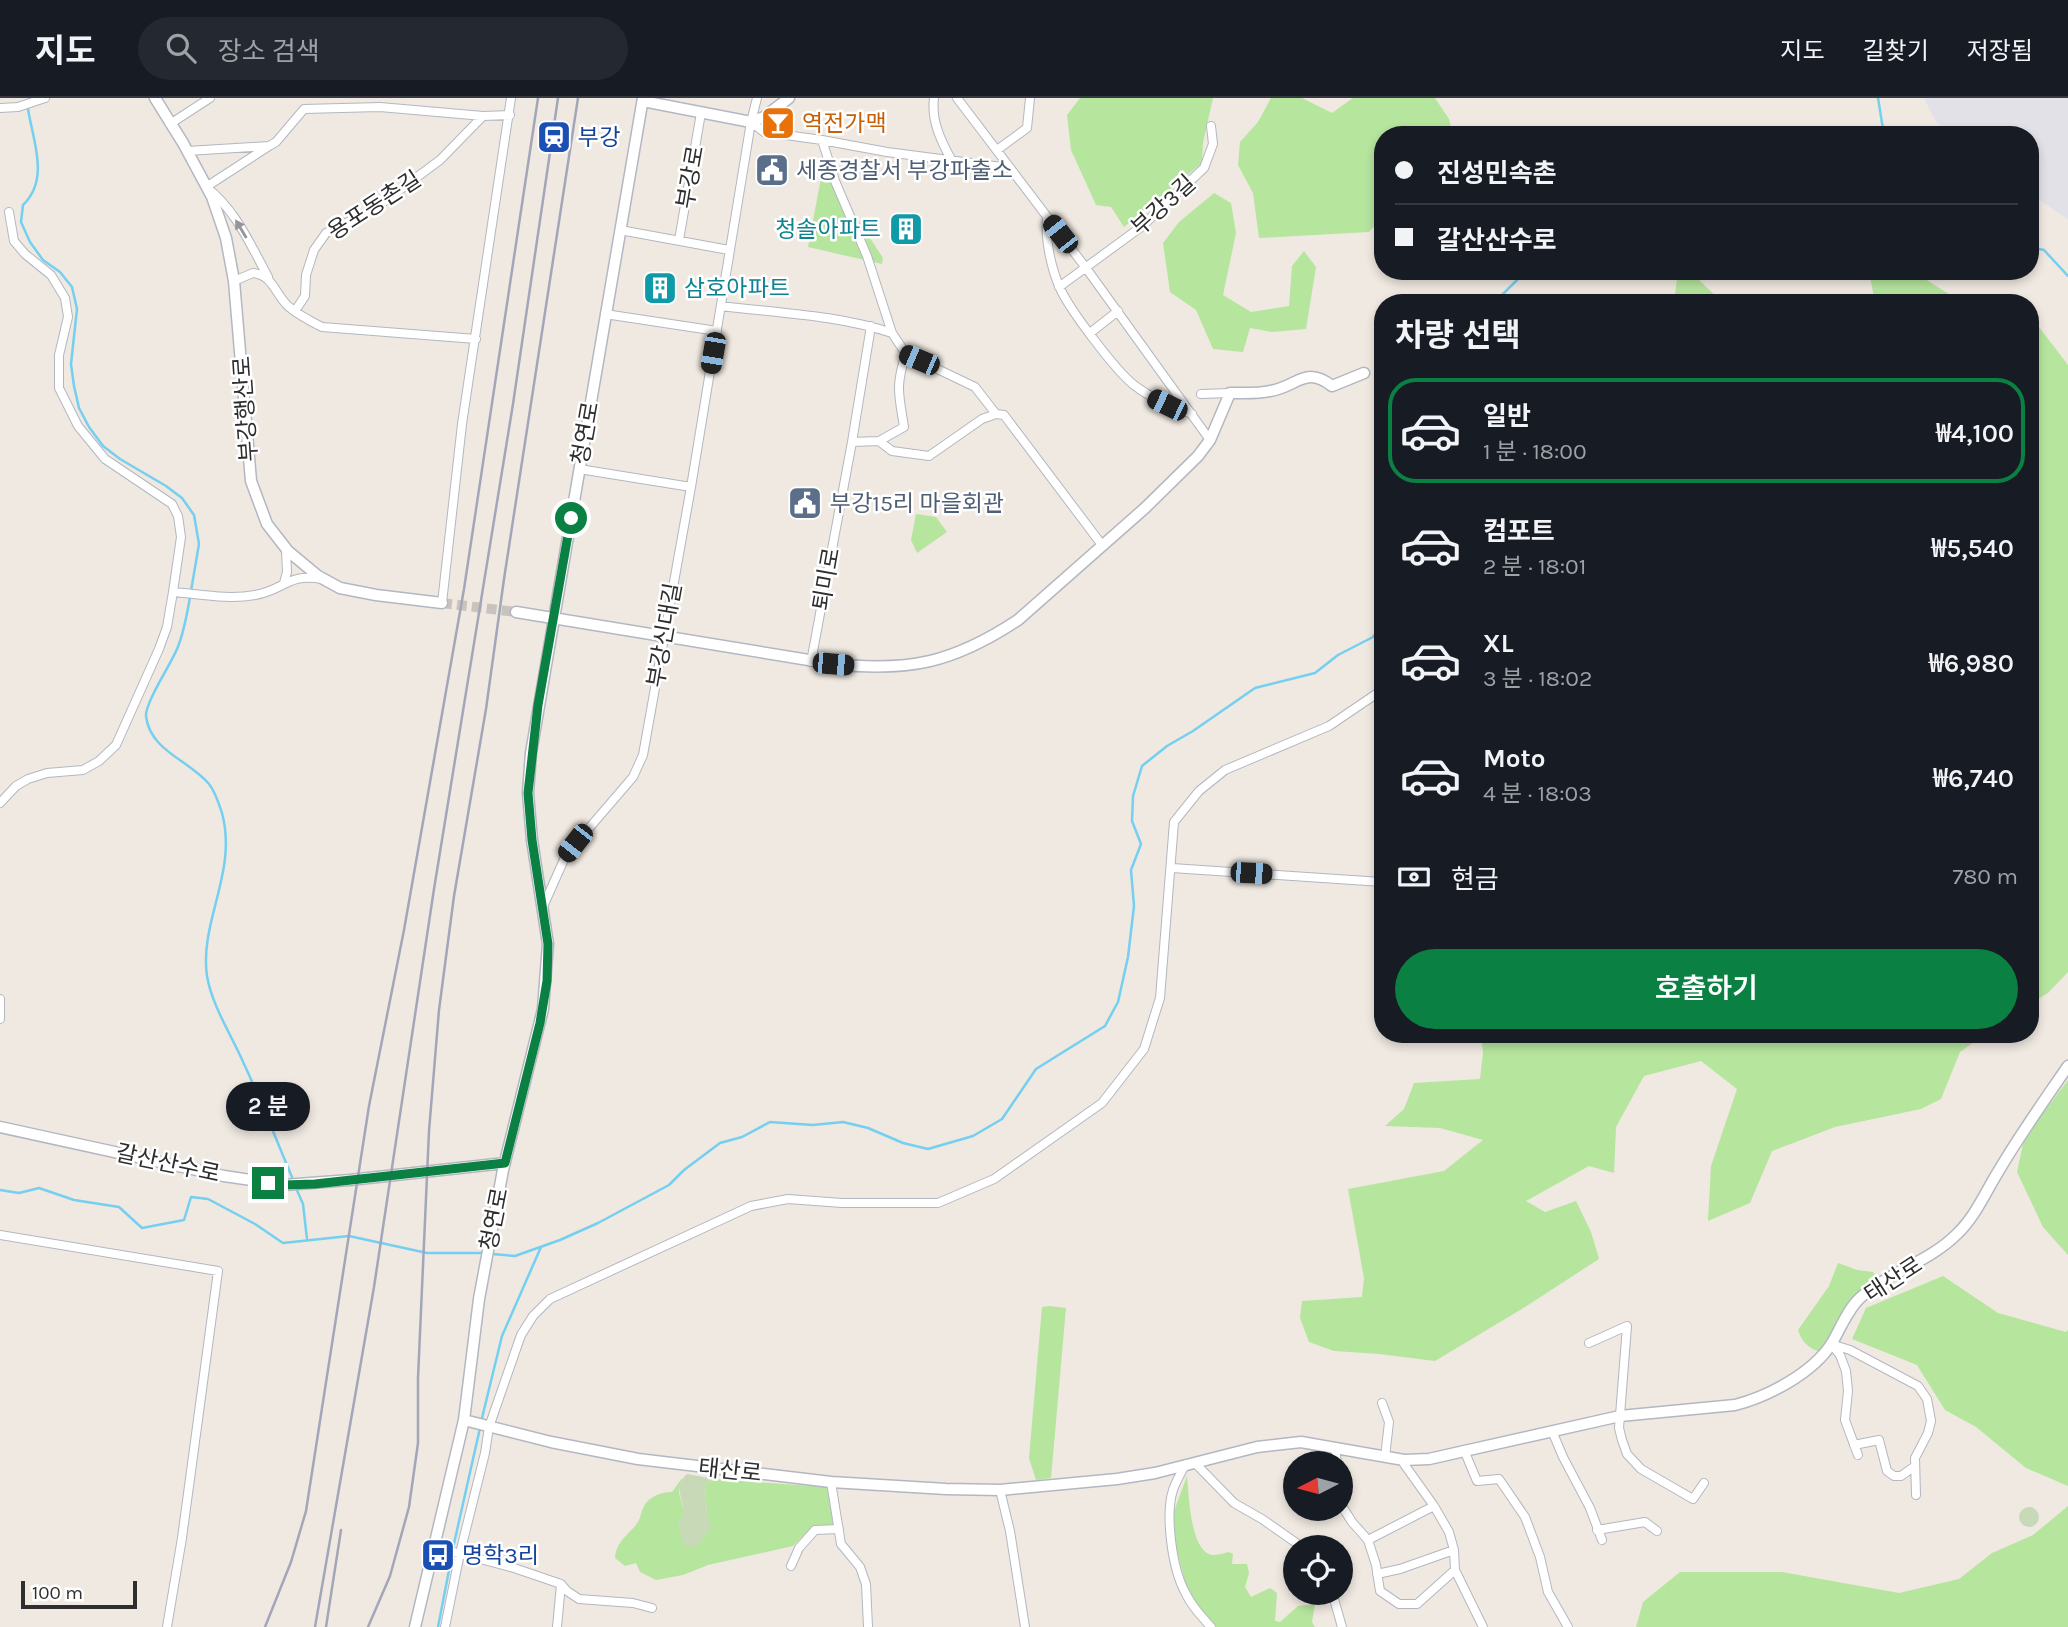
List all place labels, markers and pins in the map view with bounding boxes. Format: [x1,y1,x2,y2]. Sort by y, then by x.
bar icon: 역전가맥 [759,104,797,142]
place label: 역전가맥 [802,110,887,137]
station icon: 부강 [535,118,573,156]
place label: 부강 [578,124,620,151]
public building icon: 세종경찰서 부강파출소 [753,151,791,189]
place label: 세종경찰서 부강파출소 [796,157,1013,184]
building icon: 청솔아파트 [887,210,925,248]
place label: 청솔아파트 [775,216,881,243]
building icon: 삼호아파트 [641,269,679,307]
place label: 삼호아파트 [684,275,790,302]
public building icon: 부강15리 마을회관 [786,484,824,522]
place label: 부강15리 마을회관 [830,490,1004,517]
bus stop icon: 명학3리 [419,1536,457,1574]
place label: 명학3리 [462,1542,539,1569]

